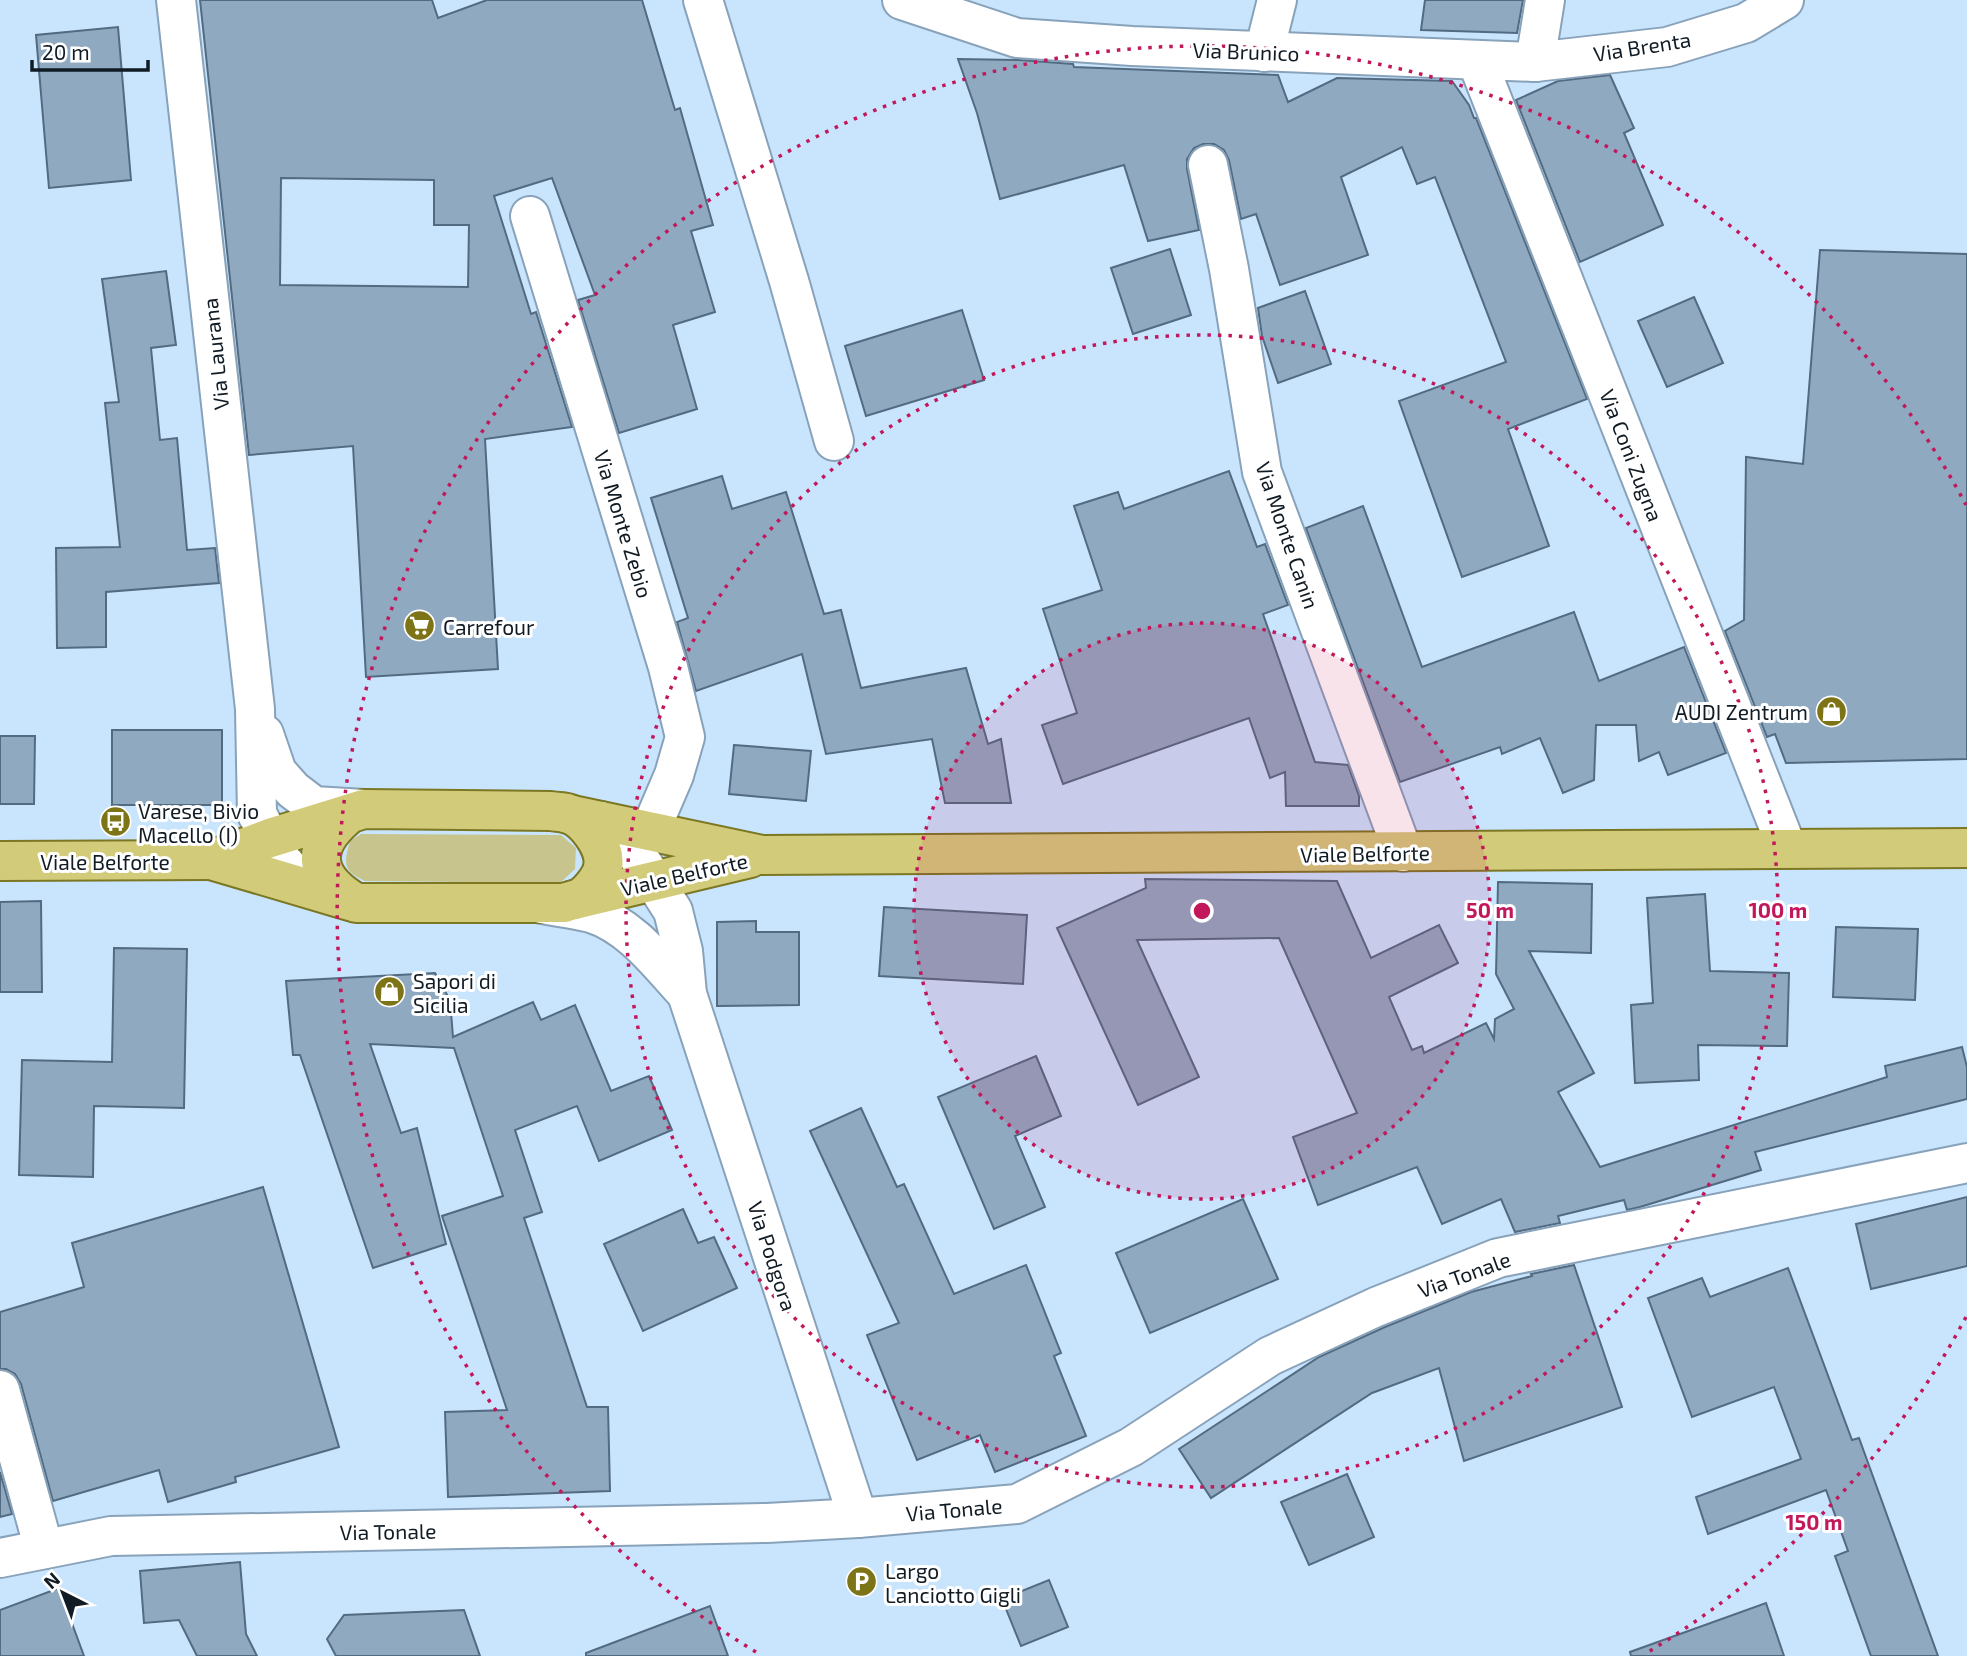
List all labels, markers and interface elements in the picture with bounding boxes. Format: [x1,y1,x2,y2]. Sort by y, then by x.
street label: Via Brenta [1591,26,1693,66]
scale bar [32,28,147,72]
street label: Via Brunico [1192,37,1300,65]
text: 20 m [42,39,90,64]
street label: Via Laurana [197,297,233,411]
street label: Via Coni Zugna [1595,385,1669,525]
street label: Via Monte Zebio [590,447,658,601]
street label: Via Monte Canin [1251,458,1325,612]
supermarket icon: Carrefour [403,609,437,643]
place label: Carrefour [443,614,535,639]
shop icon: AUDI Zentrum [1814,694,1848,728]
place label: AUDI Zentrum [1675,699,1808,724]
place label: Varese, Bivio Macello (I) [138,798,259,847]
bus stop icon: Varese, Bivio Macello (I) [98,805,132,839]
street label: Viale Belforte [1300,839,1430,867]
street label: Viale Belforte [618,847,750,901]
street label: Viale Belforte [40,849,170,874]
text: 50 m [1466,897,1514,922]
text: 100 m [1749,897,1807,922]
centre of rings [1190,899,1214,923]
place label: Sapori di Sicilia [413,968,496,1017]
shop icon: Sapori di Sicilia [373,975,407,1009]
street label: Via Podgora [744,1198,802,1314]
street label: Via Tonale [1414,1246,1514,1302]
street label: Via Tonale [905,1492,1003,1526]
text: 150 m [1786,1509,1842,1534]
street label: Via Tonale [339,1518,437,1544]
north arrow [28,1558,98,1628]
place label: Largo Lanciotto Gigli [885,1558,1021,1607]
parking icon: Largo Lanciotto Gigli [845,1565,879,1599]
text: N [38,1567,64,1593]

